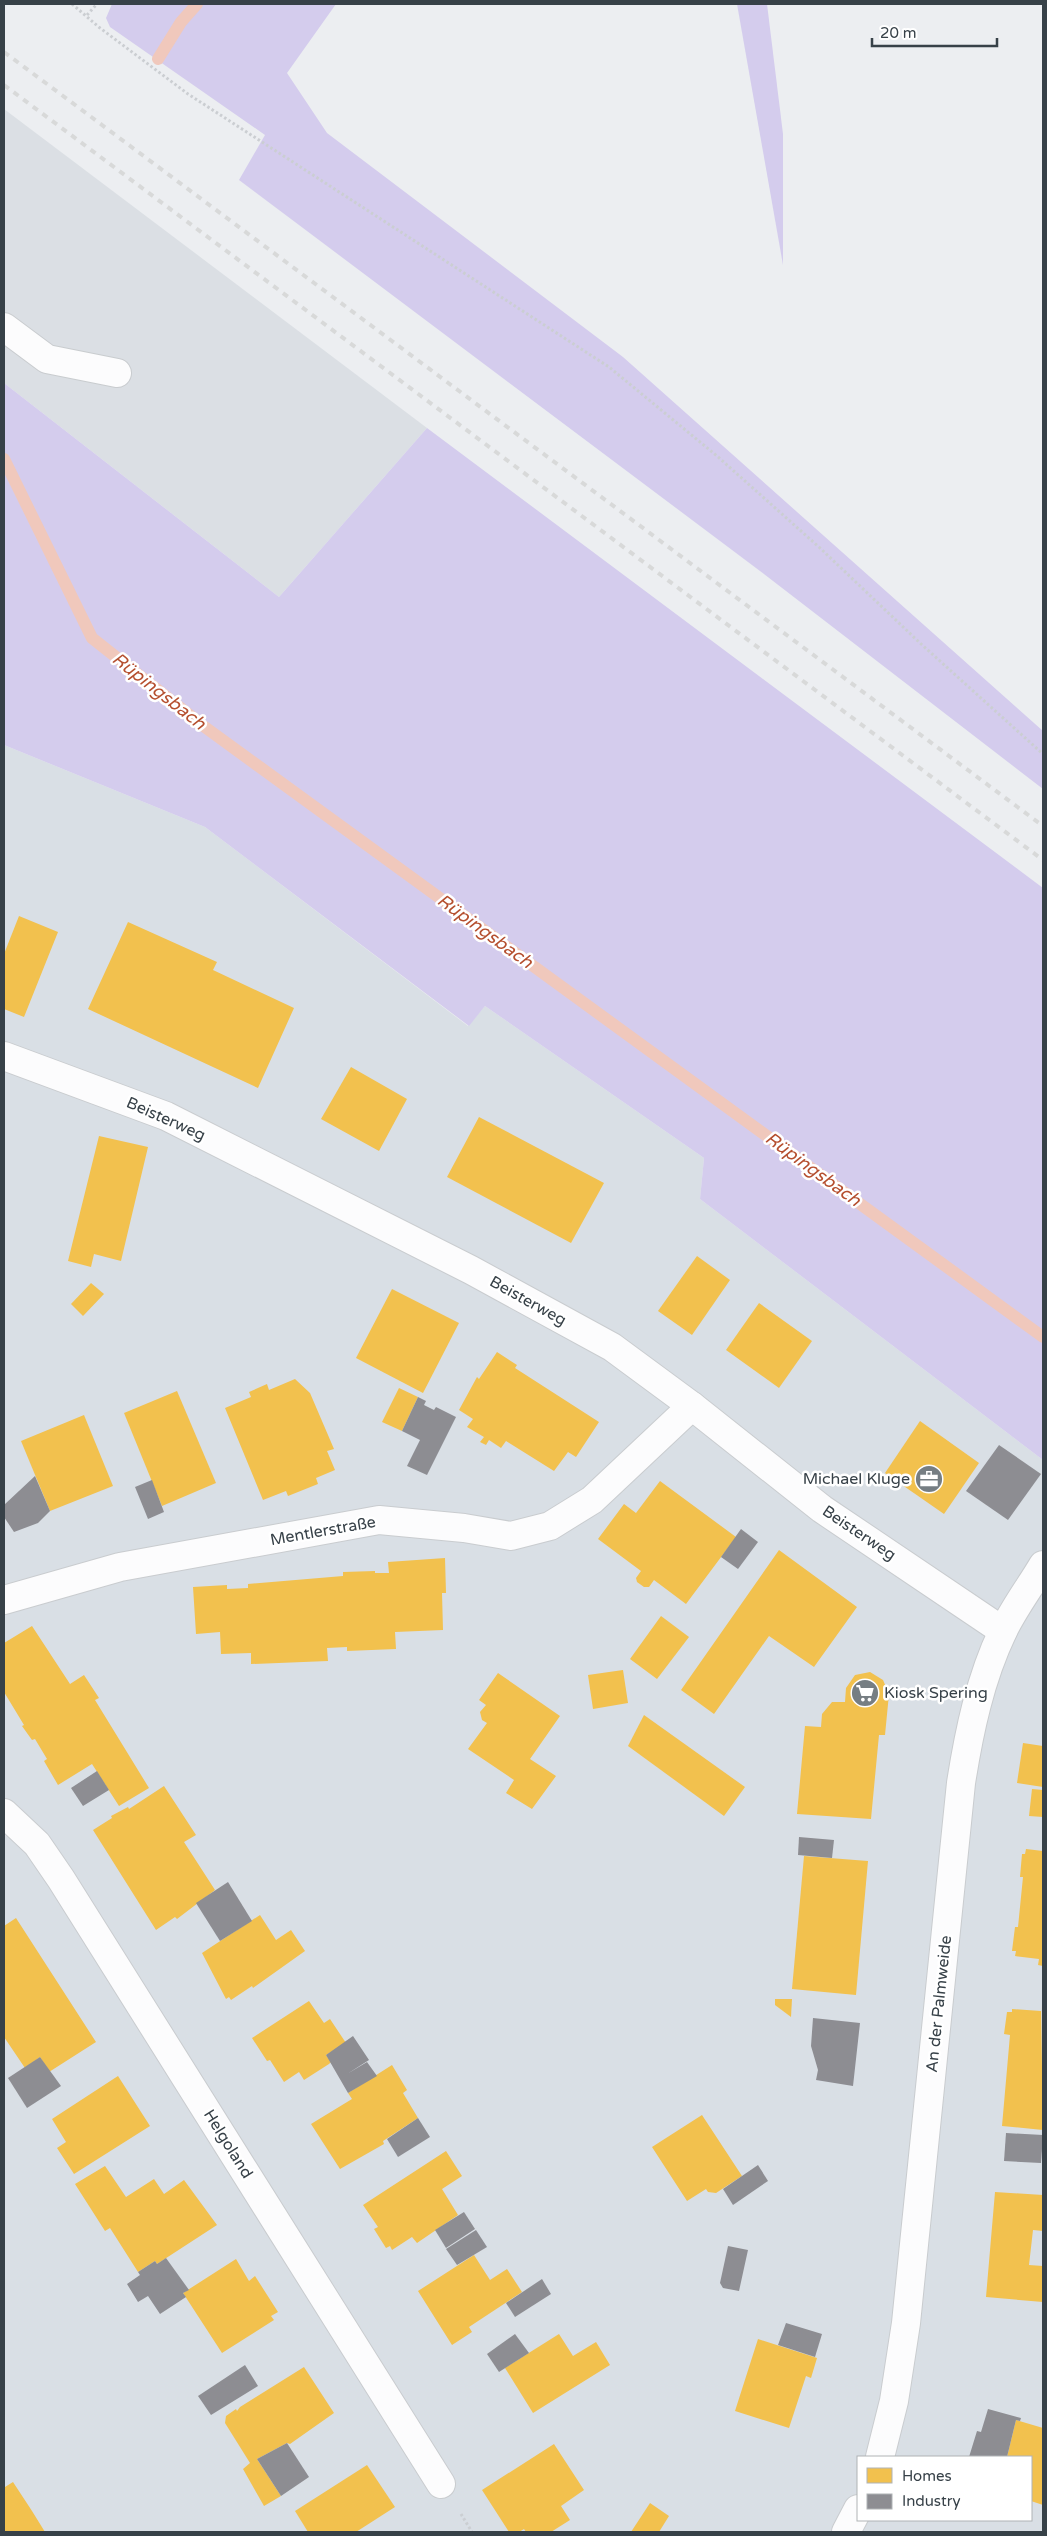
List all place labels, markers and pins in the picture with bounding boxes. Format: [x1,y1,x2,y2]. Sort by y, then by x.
office icon: Michael Kluge [914,1464,944,1494]
place label: Michael Kluge [803,1469,910,1489]
supermarket icon: Kiosk Spering [850,1678,880,1708]
place label: Kiosk Spering [884,1683,988,1703]

